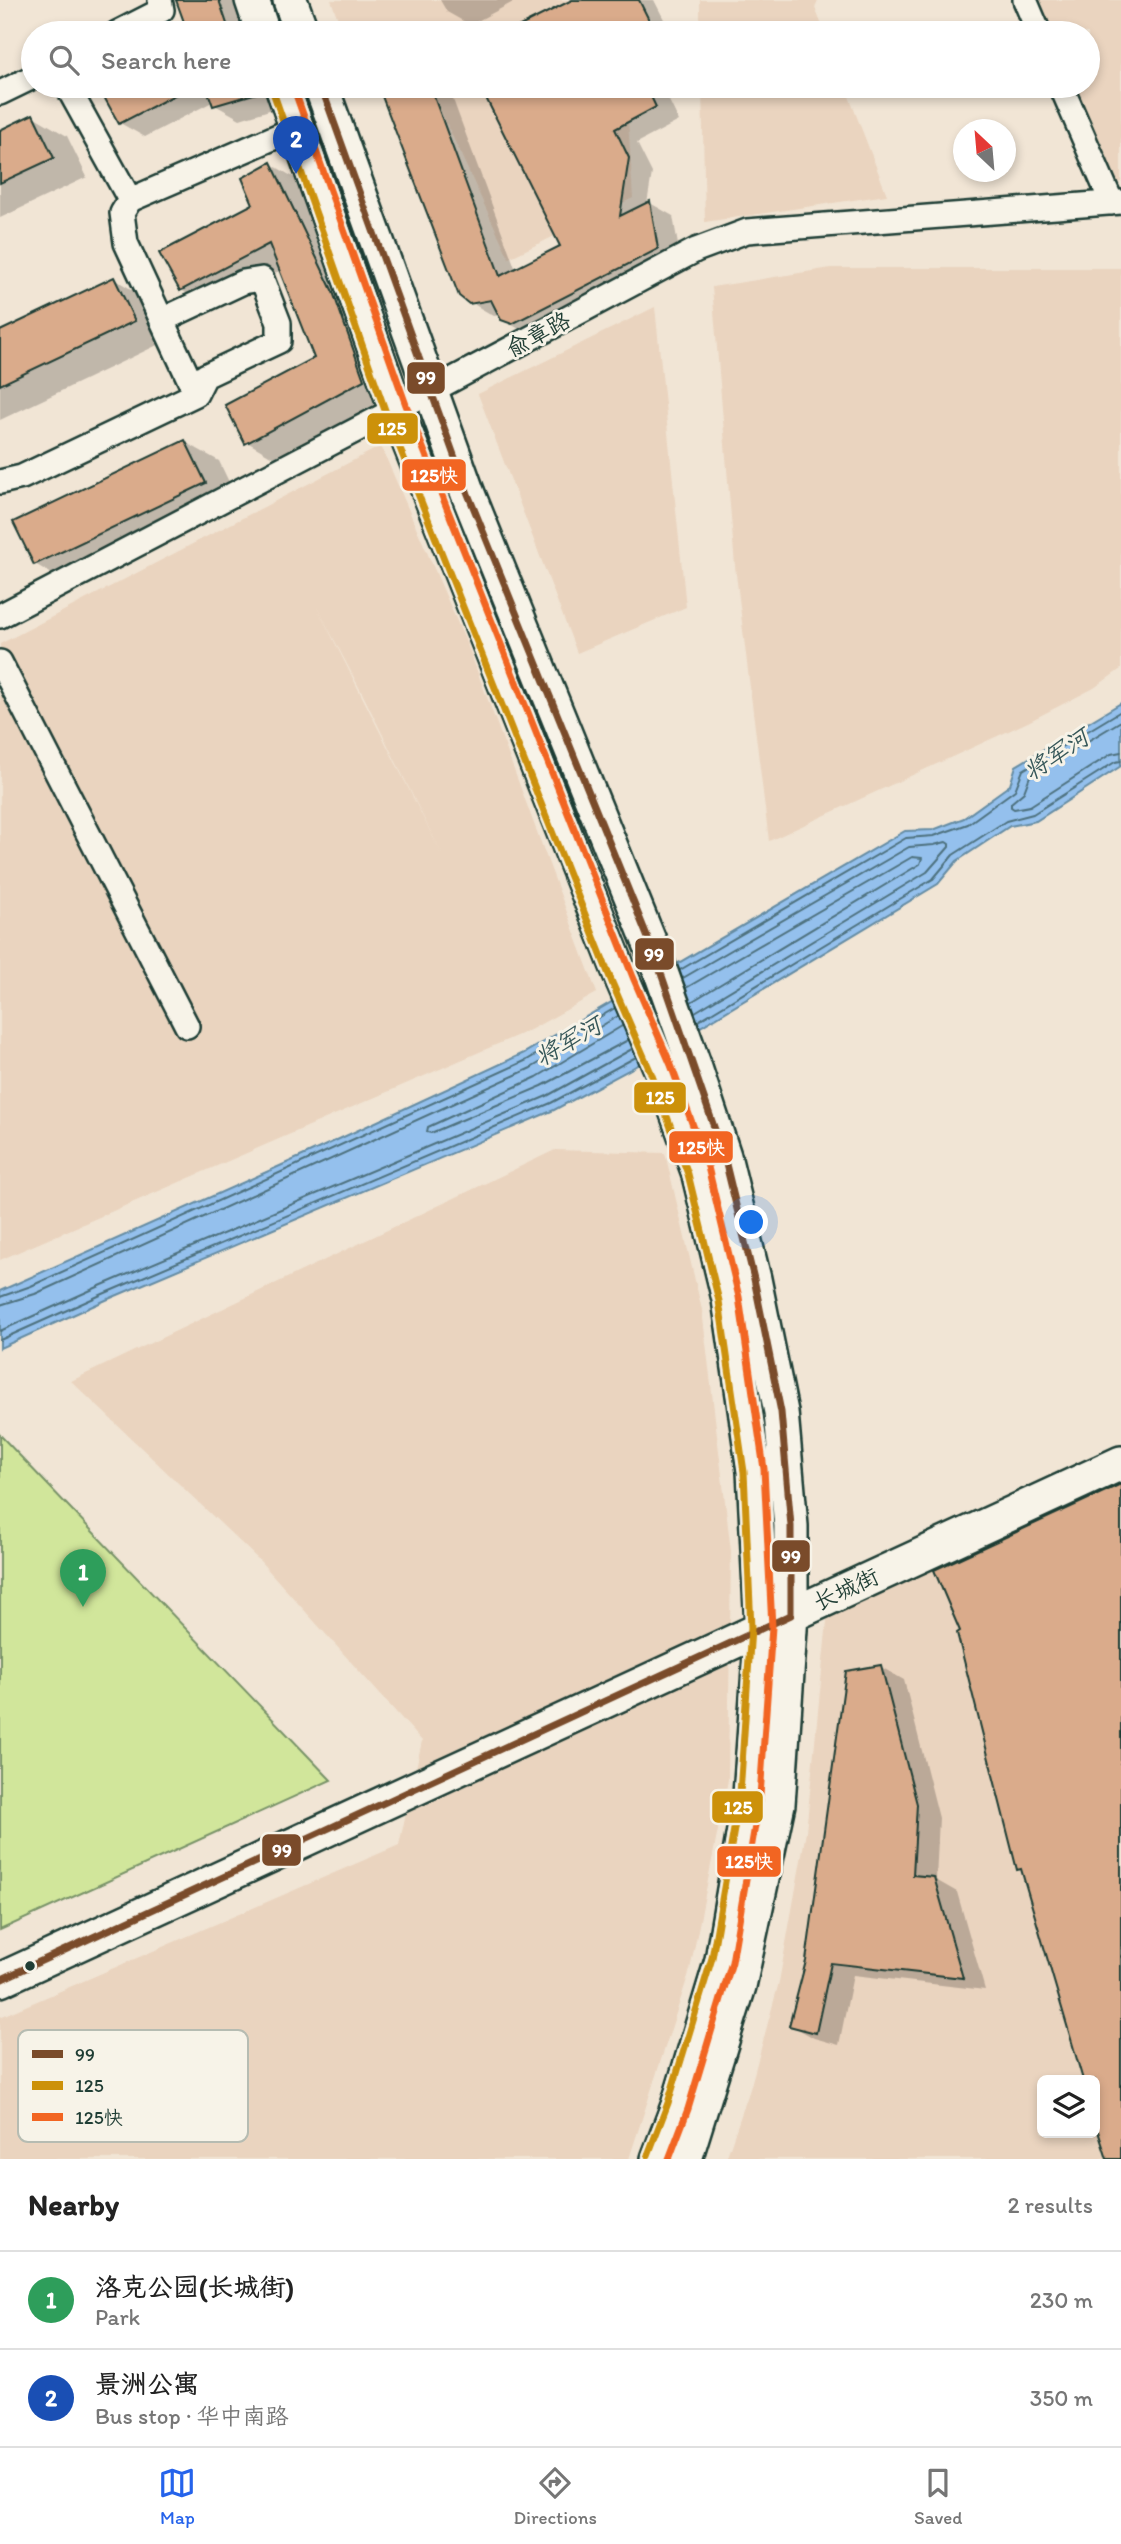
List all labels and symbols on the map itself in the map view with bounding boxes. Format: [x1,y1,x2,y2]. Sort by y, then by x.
pin: 2 [273,116,319,174]
north arrow [953,119,1016,182]
street label: 俞章路 [501,305,575,363]
line badge: 99 [406,361,446,395]
text: 99 [416,366,436,389]
line badge: 125 [366,412,419,445]
text: 125 [378,417,406,440]
line badge: 125快 [401,458,467,492]
text: 125快 [410,464,458,487]
water label: 将军河 [1018,720,1097,786]
line badge: 99 [634,937,675,971]
text: 99 [644,943,664,966]
water label: 将军河 [530,1008,610,1072]
line badge: 125 [633,1081,687,1114]
text: 125 [646,1086,674,1109]
line badge: 125快 [668,1130,734,1164]
text: 125快 [677,1136,725,1159]
your location [734,1205,768,1239]
line badge: 99 [771,1539,811,1573]
text: 99 [781,1545,801,1568]
pin: 1 [60,1549,106,1607]
street label: 长城街 [809,1562,883,1616]
line badge: 125 [711,1790,764,1824]
text: 125 [724,1796,752,1819]
line badge: 99 [261,1833,302,1867]
text: 99 [272,1839,292,1862]
line badge: 125快 [716,1845,782,1878]
text: 125快 [725,1850,773,1873]
unlabelled marker [23,1959,37,1973]
legend [18,2030,248,2142]
text: 99 [75,2043,95,2066]
text: 125 [75,2074,104,2097]
text: 125快 [75,2106,123,2129]

